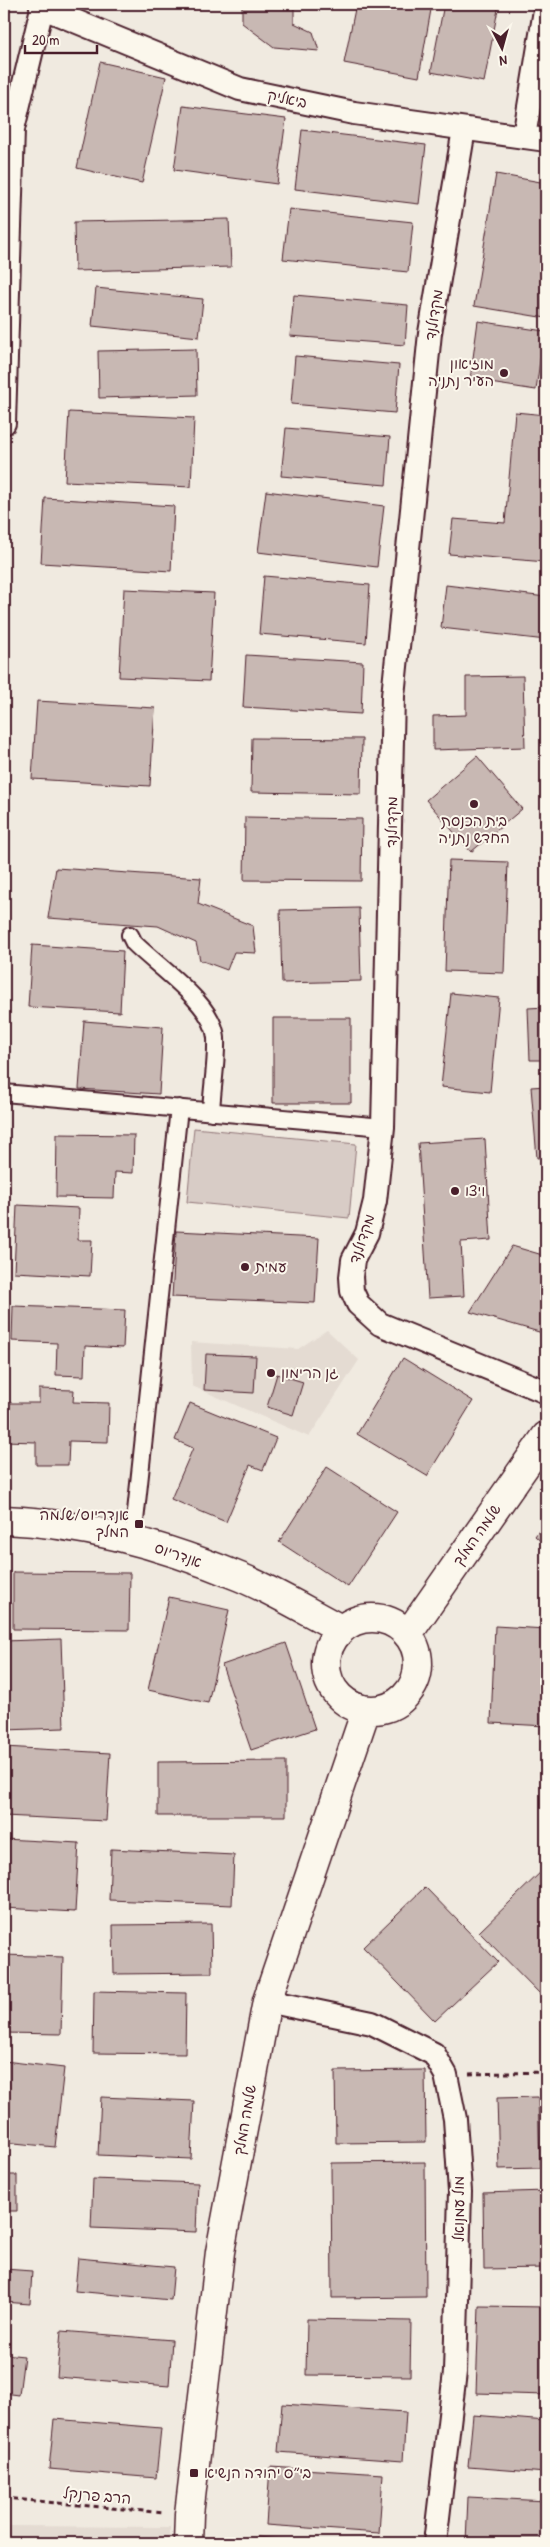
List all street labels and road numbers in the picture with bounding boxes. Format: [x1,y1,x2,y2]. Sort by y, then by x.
street label: ביאליק [265,84,309,113]
street label: מקדולנד [419,288,448,342]
street label: מקדולנד [381,796,402,848]
street label: מקדולנד [343,1211,380,1267]
street label: שלמה המלך [448,1499,506,1570]
street label: אנדריוס [152,1537,205,1572]
street label: שלמה המלך [228,2083,261,2157]
street label: מול עמנואל [448,2176,469,2242]
street label: הרב פרנקל [62,2482,132,2509]

